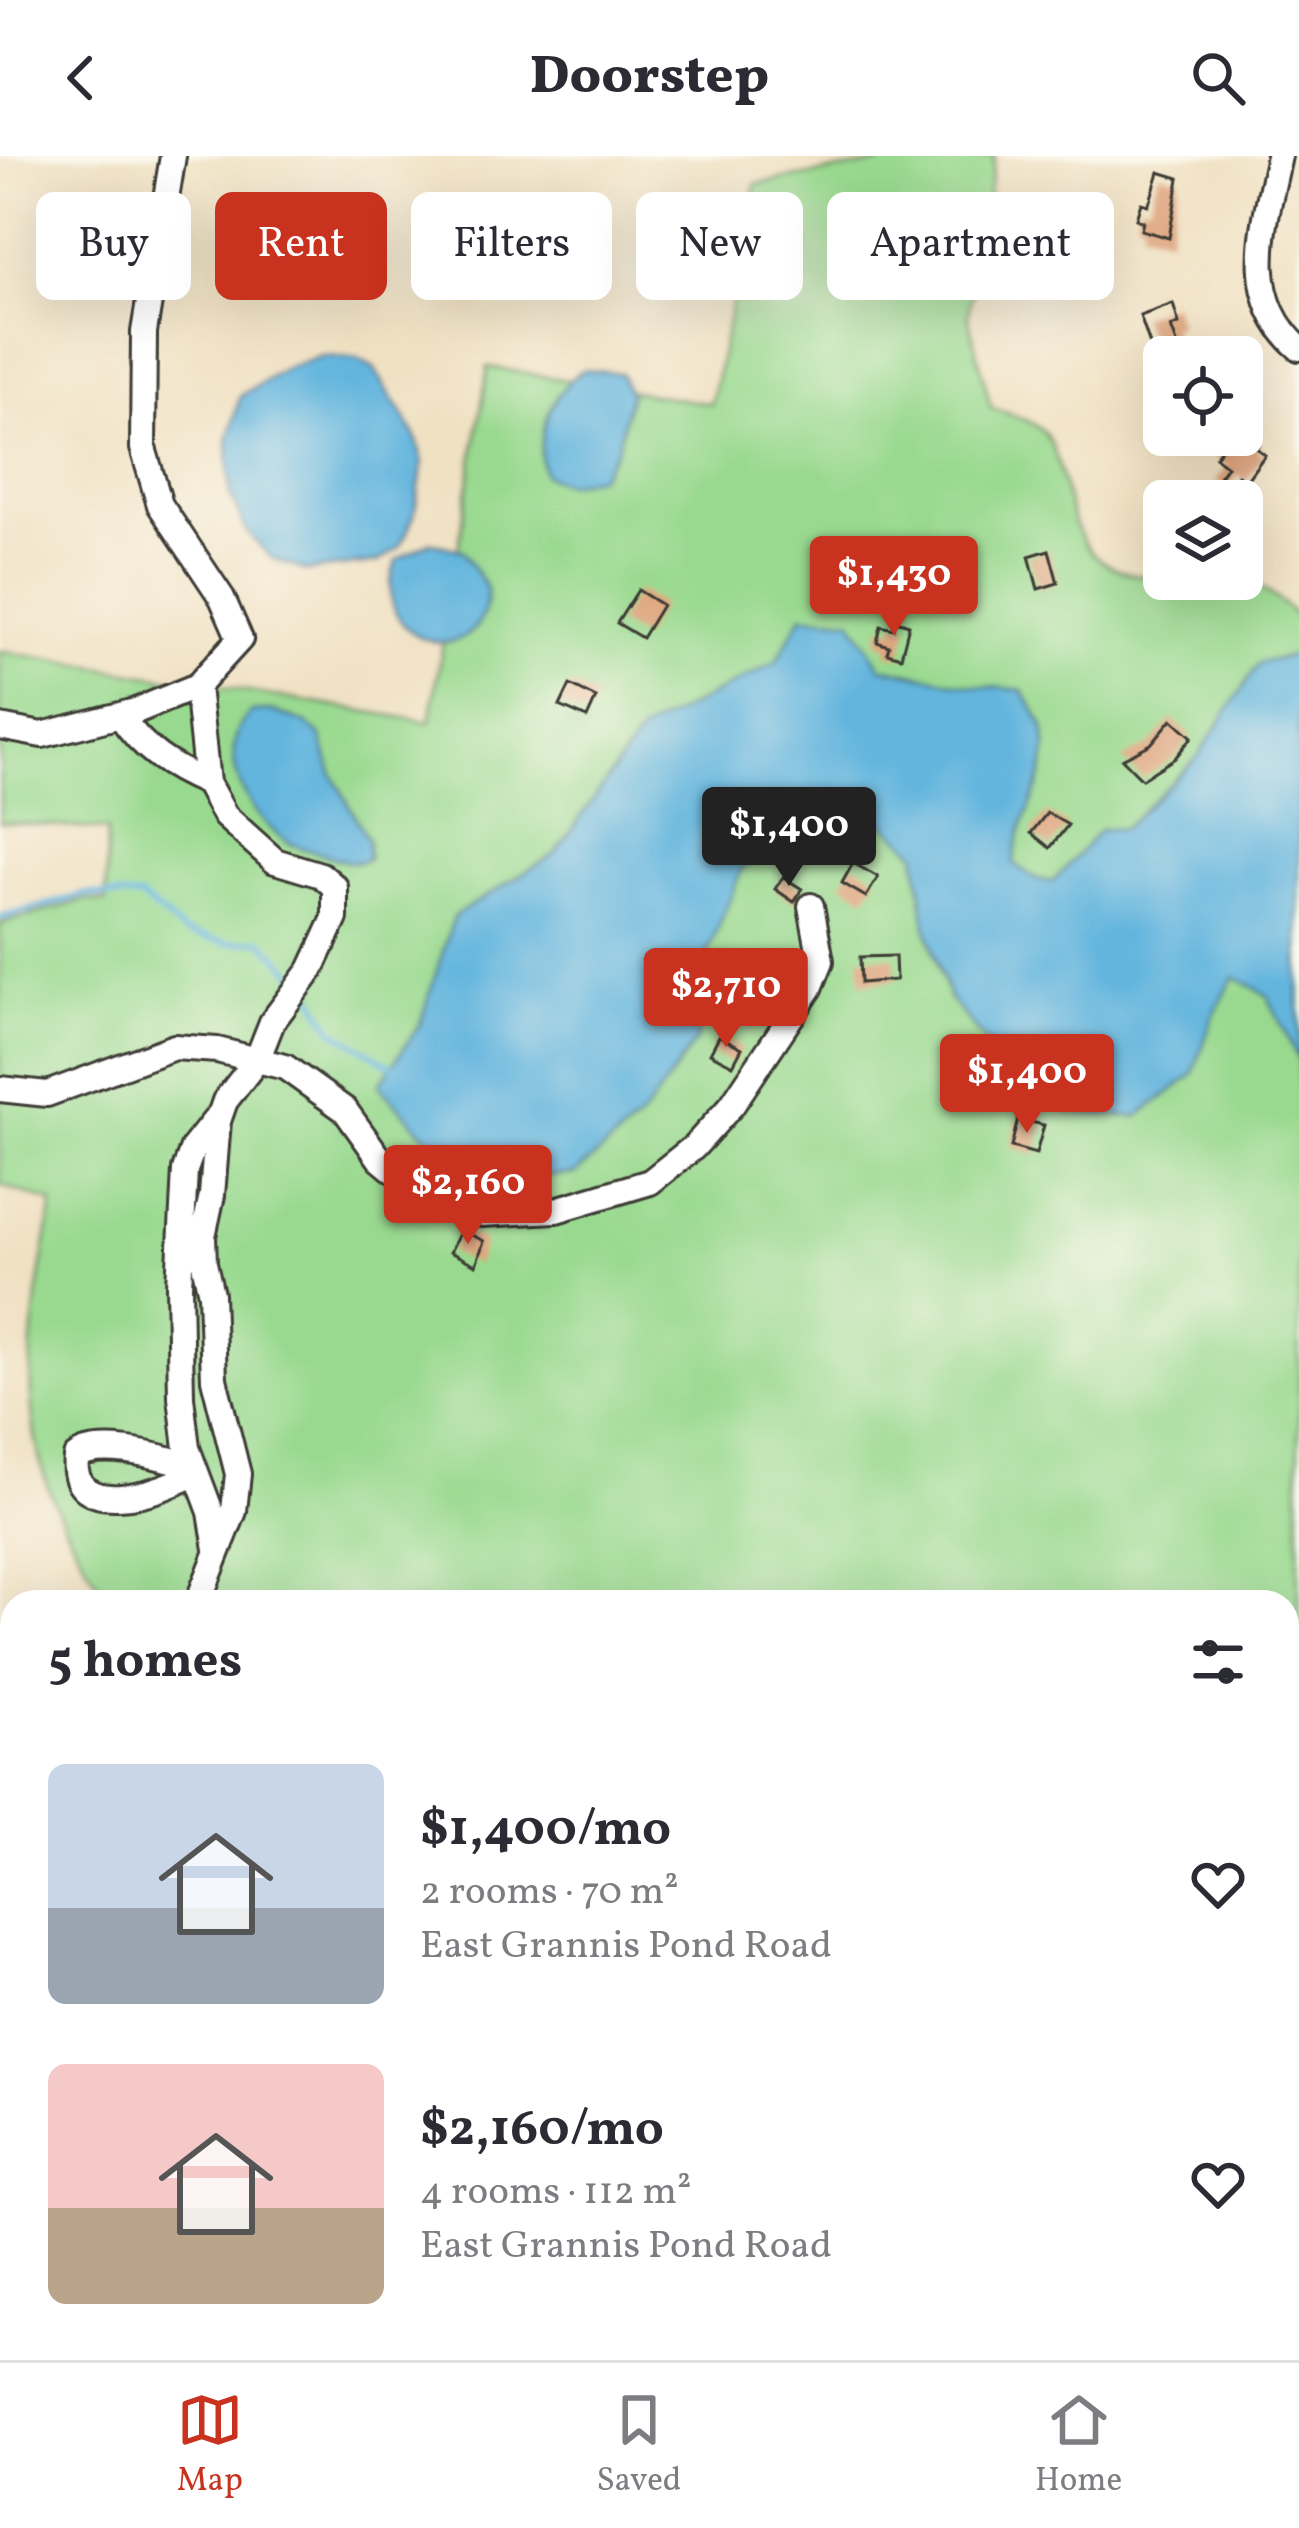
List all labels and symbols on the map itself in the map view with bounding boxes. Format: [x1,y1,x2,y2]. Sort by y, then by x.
pin: $1,430 [796,536,992,638]
pin: $1,400 [691,787,887,889]
pin: $2,710 [628,948,824,1050]
pin: $1,400 [929,1034,1125,1136]
pin: $2,160 [370,1145,566,1247]

